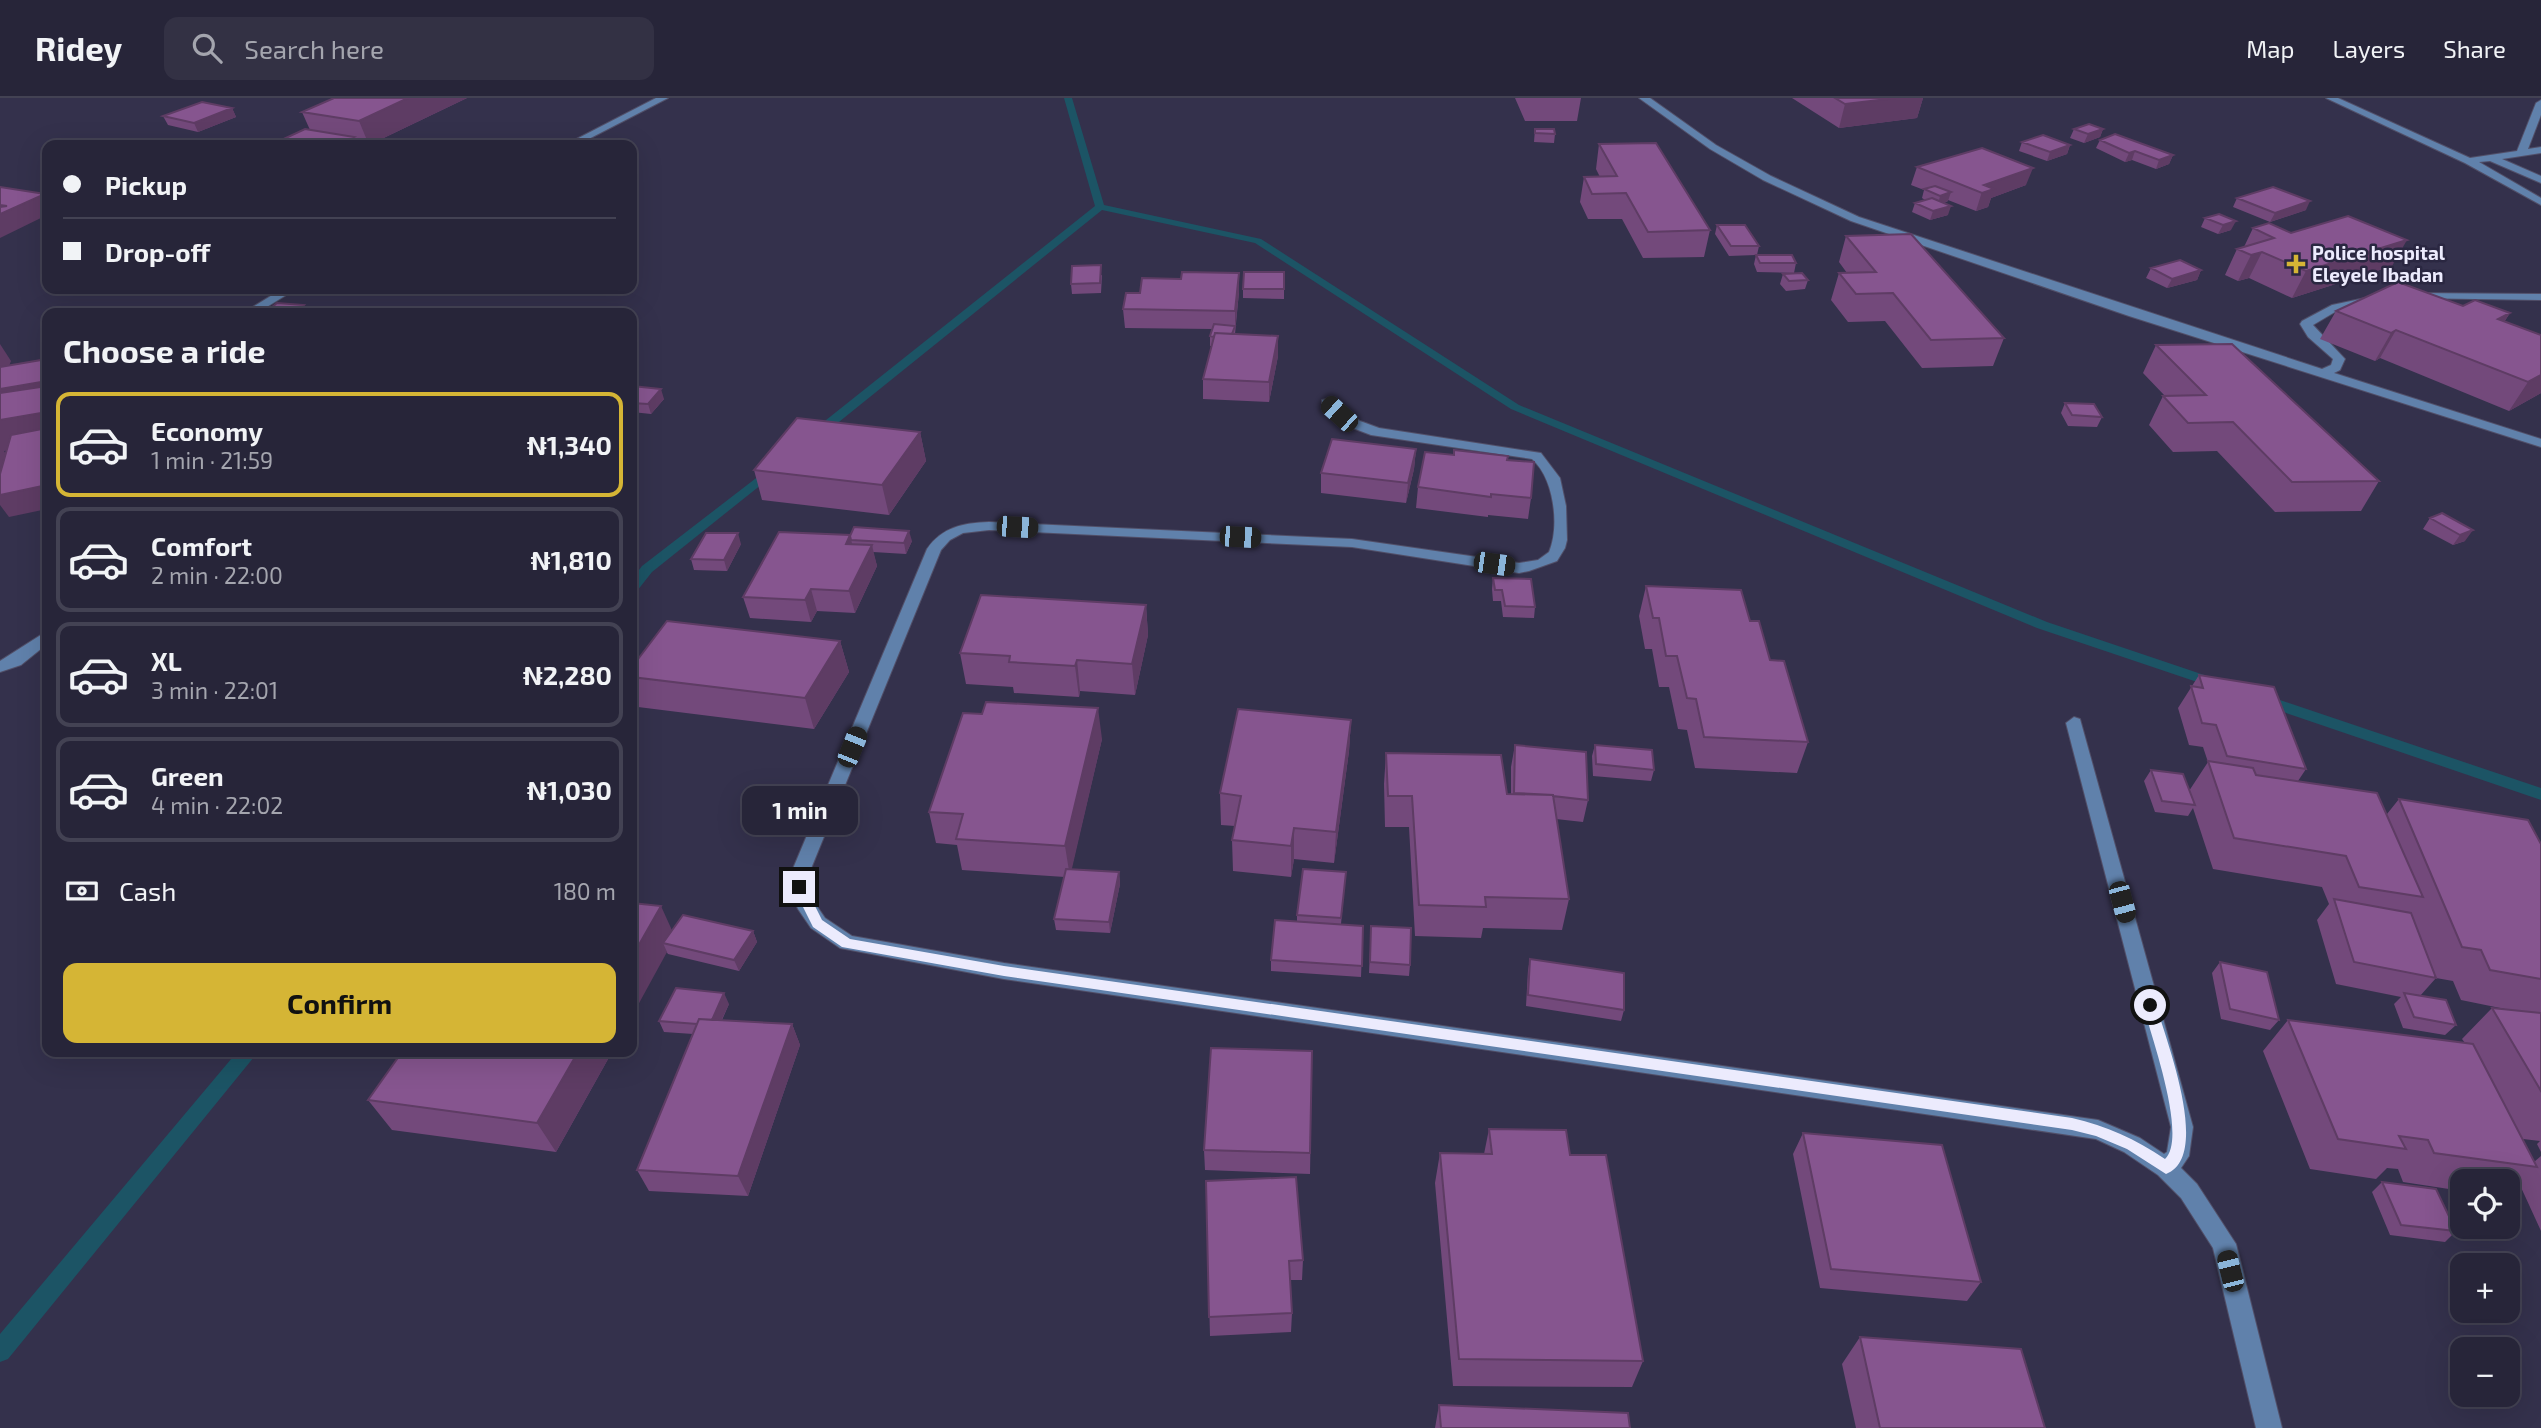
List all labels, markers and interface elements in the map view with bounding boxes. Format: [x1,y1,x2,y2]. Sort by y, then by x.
search box [164,17,654,80]
text: Ridey [35,28,122,68]
icon: search [188,29,226,67]
text: Search here [244,33,384,64]
text: Map [2246,34,2294,63]
text: Layers [2332,34,2405,63]
text: Share [2443,34,2506,63]
text: Pickup [105,169,187,200]
text: Drop-off [105,236,210,267]
place label: Police hospital Eleyele Ibadan [2312,241,2446,287]
marker: Police hospital Eleyele Ibadan [2286,254,2306,274]
text: Choose a ride [63,331,266,369]
car [1317,392,1362,436]
icon: car [67,413,130,476]
text: Economy [151,415,263,446]
text: ₦1,340 [527,429,612,460]
text: 1 min · 21:59 [151,446,273,474]
car [996,515,1039,539]
car [1219,525,1262,549]
icon: car [67,528,130,591]
text: Comfort [151,530,252,561]
text: ₦1,810 [531,544,612,575]
car [1472,551,1517,577]
text: 2 min · 22:00 [151,561,283,589]
icon: car [67,643,130,706]
text: XL [151,645,182,676]
text: ₦2,280 [523,659,612,690]
text: 3 min · 22:01 [151,676,278,704]
car [835,724,870,770]
icon: car [67,758,130,821]
text: Green [151,760,224,791]
text: ₦1,030 [527,774,612,805]
callout: 1 min [741,786,857,834]
text: 4 min · 22:02 [151,791,283,819]
text: 1 min [772,796,828,824]
route end [783,871,815,903]
icon: cash [63,872,101,910]
text: Cash [119,875,176,906]
text: 180 m [554,877,616,905]
car [2107,879,2138,925]
button: Confirm [63,963,616,1043]
route start [2134,989,2166,1021]
map controls [2450,1169,2520,1407]
button: locate [2450,1169,2520,1239]
car [2215,1248,2246,1294]
button: + [2450,1253,2520,1323]
button: − [2450,1337,2520,1407]

